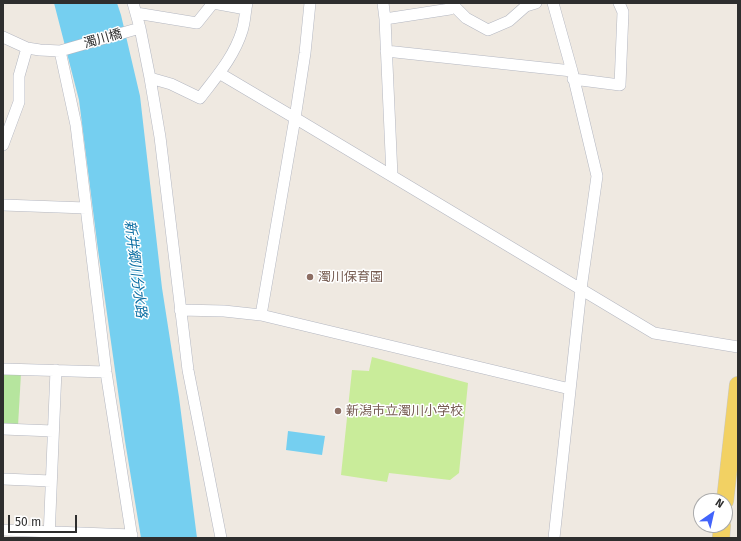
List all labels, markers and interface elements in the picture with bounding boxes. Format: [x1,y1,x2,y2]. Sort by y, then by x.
street label: 濁川橋 [82,26,124,52]
water label: 新井郷川分水路 [121,219,149,319]
place label: 濁川保育園 [318,269,383,285]
marker: 濁川保育園 [305,272,315,282]
place label: 新潟市立濁川小学校 [346,403,463,419]
marker: 新潟市立濁川小学校 [333,406,343,416]
north arrow [693,493,733,533]
text: N [713,496,726,511]
scale bar [10,507,79,533]
text: 50 m [15,515,41,529]

